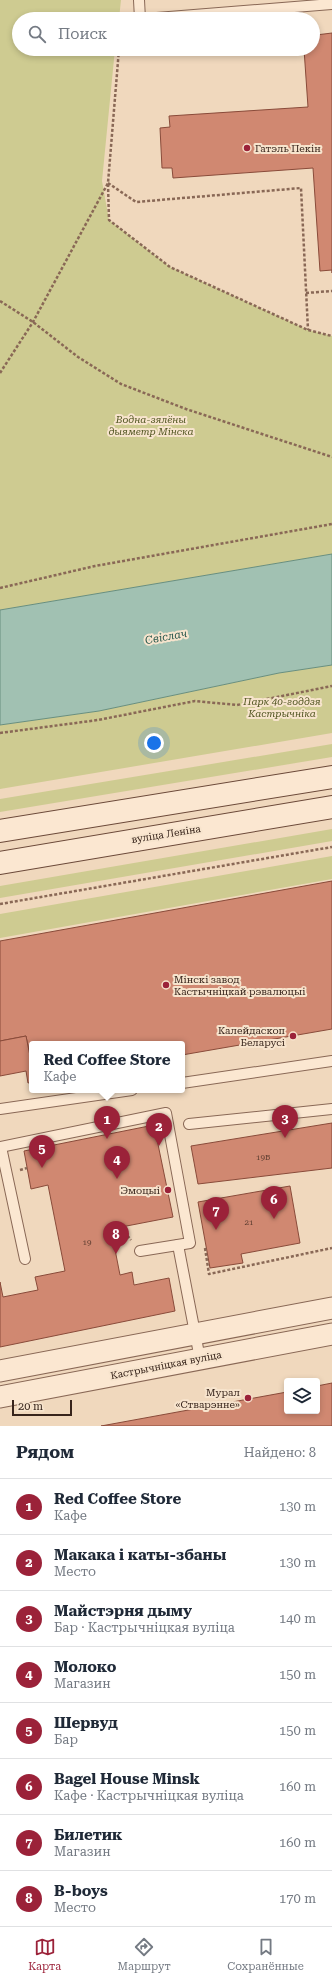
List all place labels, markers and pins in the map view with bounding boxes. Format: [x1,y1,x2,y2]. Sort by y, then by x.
marker: Гатэль Пекін [242,143,252,153]
place label: Гатэль Пекін [255,143,321,154]
place label: Мінскі завод Кастычніцкай рэвалюцыі [174,974,305,997]
marker: Мінскі завод Кастычніцкай рэвалюцыі [161,980,171,990]
place label: Калейдаскоп Беларусі [218,1025,286,1048]
marker: Калейдаскоп Беларусі [288,1031,298,1041]
pin: 3 [272,1105,298,1138]
pin: 1 [94,1106,120,1139]
pin: 2 [146,1113,172,1146]
pin: 5 [29,1135,55,1168]
pin: 4 [104,1146,130,1179]
place label: Эмоцыі [120,1185,160,1196]
marker: Эмоцыі [163,1185,173,1195]
pin: 6 [261,1186,287,1219]
pin: 7 [203,1197,229,1230]
pin: 8 [103,1221,129,1254]
place label: Мурал «Стварэнне» [176,1387,240,1410]
marker: Мурал «Стварэнне» [243,1393,253,1403]

